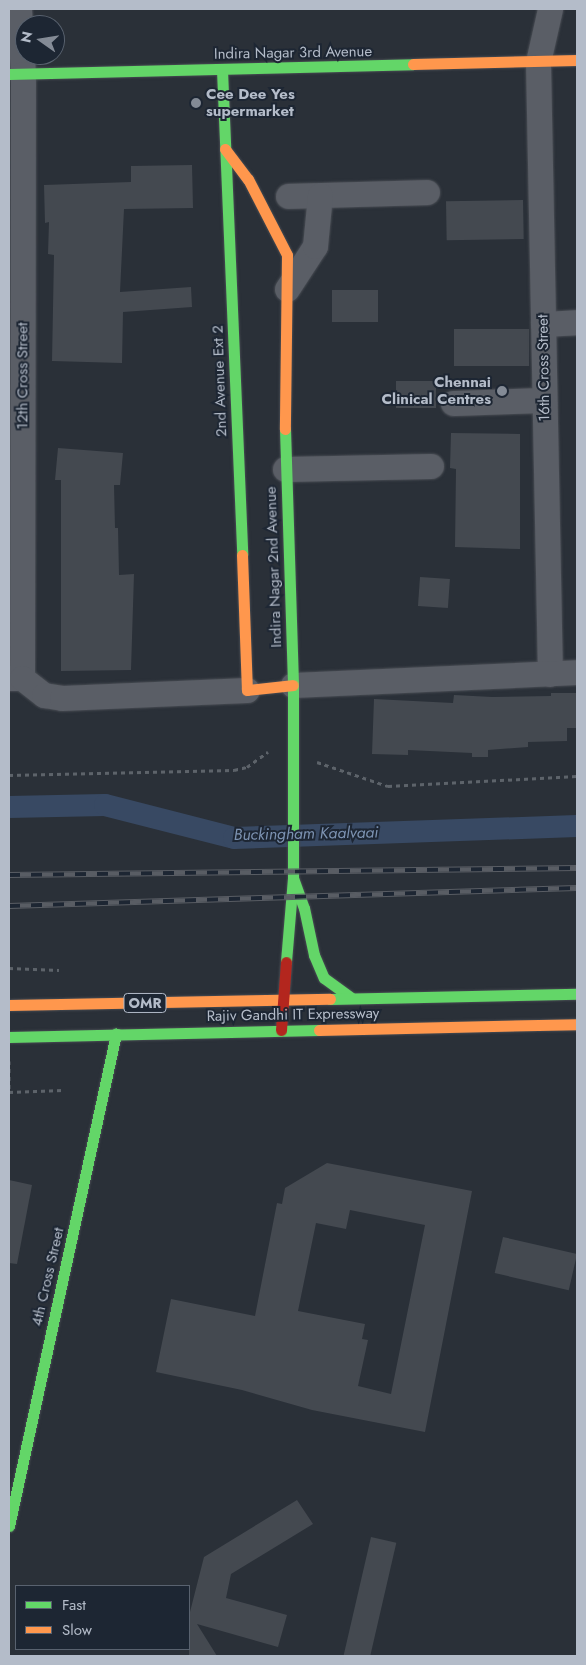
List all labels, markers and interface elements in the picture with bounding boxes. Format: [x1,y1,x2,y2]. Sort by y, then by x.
north arrow [15,15,65,65]
text: N [15,29,37,45]
street label: Indira Nagar 3rd Avenue [214,43,372,63]
place label: Cee Dee Yes supermarket [206,85,295,120]
marker: Cee Dee Yes supermarket [190,97,202,109]
street label: 16th Cross Street [534,314,554,422]
street label: 12th Cross Street [14,322,32,430]
street label: 2nd Avenue Ext 2 [209,325,231,437]
place label: Chennai Clinical Centres [382,373,491,408]
marker: Chennai Clinical Centres [495,384,509,398]
street label: Indira Nagar 2nd Avenue [262,486,286,648]
water label: Buckingham Kaalvaai [234,823,378,845]
road number: OMR [122,991,168,1014]
street label: Rajiv Gandhi IT Expressway [206,1004,380,1026]
street label: 4th Cross Street [28,1226,68,1328]
legend [15,1585,190,1650]
text: Fast [62,1594,86,1616]
text: Slow [62,1619,92,1641]

